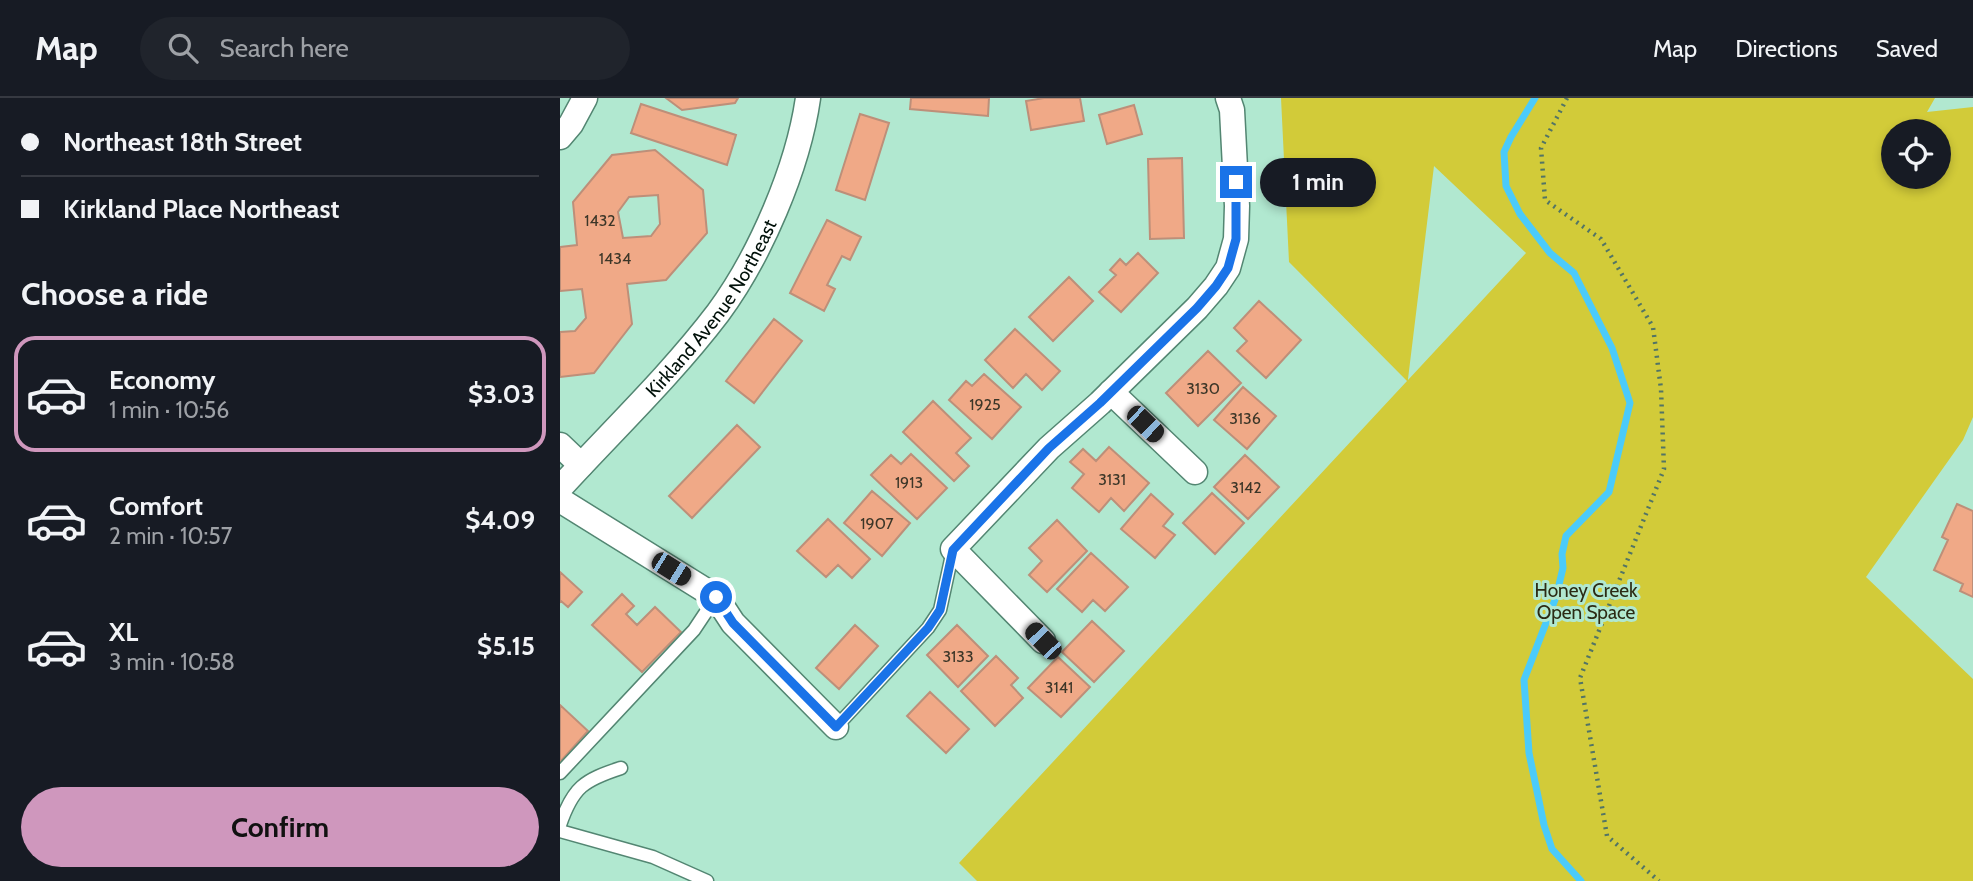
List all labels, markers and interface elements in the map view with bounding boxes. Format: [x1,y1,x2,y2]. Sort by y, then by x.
search box [140,17,630,80]
text: Map [35,28,98,68]
icon: search [164,29,202,67]
text: Search here [220,32,349,64]
text: Map [1653,34,1697,63]
text: Directions [1735,34,1838,63]
text: Saved [1876,34,1938,63]
map controls [1881,119,1951,189]
button: locate [1881,119,1951,189]
text: Northeast 18th Street [63,126,302,158]
callout: 1 min [1260,158,1376,206]
route end [1220,166,1252,198]
text: 1 min [1292,168,1344,196]
text: Kirkland Place Northeast [63,193,339,225]
house number: 1432 [584,211,616,230]
street label: Kirkland Avenue Northeast [641,215,782,402]
house number: 1434 [599,249,631,268]
text: Choose a ride [21,274,208,313]
icon: car [25,363,88,426]
text: Economy [109,364,215,396]
text: $3.03 [468,378,535,410]
house number: 3130 [1186,379,1220,398]
house number: 1925 [969,395,1001,414]
text: 1 min · 10:56 [109,396,229,424]
car [1123,402,1168,446]
house number: 3136 [1229,409,1261,428]
house number: 3131 [1098,470,1126,489]
house number: 1913 [895,473,923,492]
house number: 3142 [1230,478,1262,497]
icon: car [25,489,88,552]
text: Comfort [109,490,203,522]
text: $4.09 [465,504,535,536]
house number: 1907 [860,514,894,533]
text: 2 min · 10:57 [109,522,232,550]
car [648,549,695,589]
park label: Honey Creek Open Space [1534,579,1638,624]
route start [700,581,732,613]
icon: car [25,615,88,678]
text: XL [109,616,138,648]
car [1021,619,1066,663]
text: $5.15 [477,630,535,662]
house number: 3133 [942,647,974,666]
text: 3 min · 10:58 [109,648,235,676]
house number: 3141 [1045,678,1073,697]
button: Confirm [21,787,539,867]

